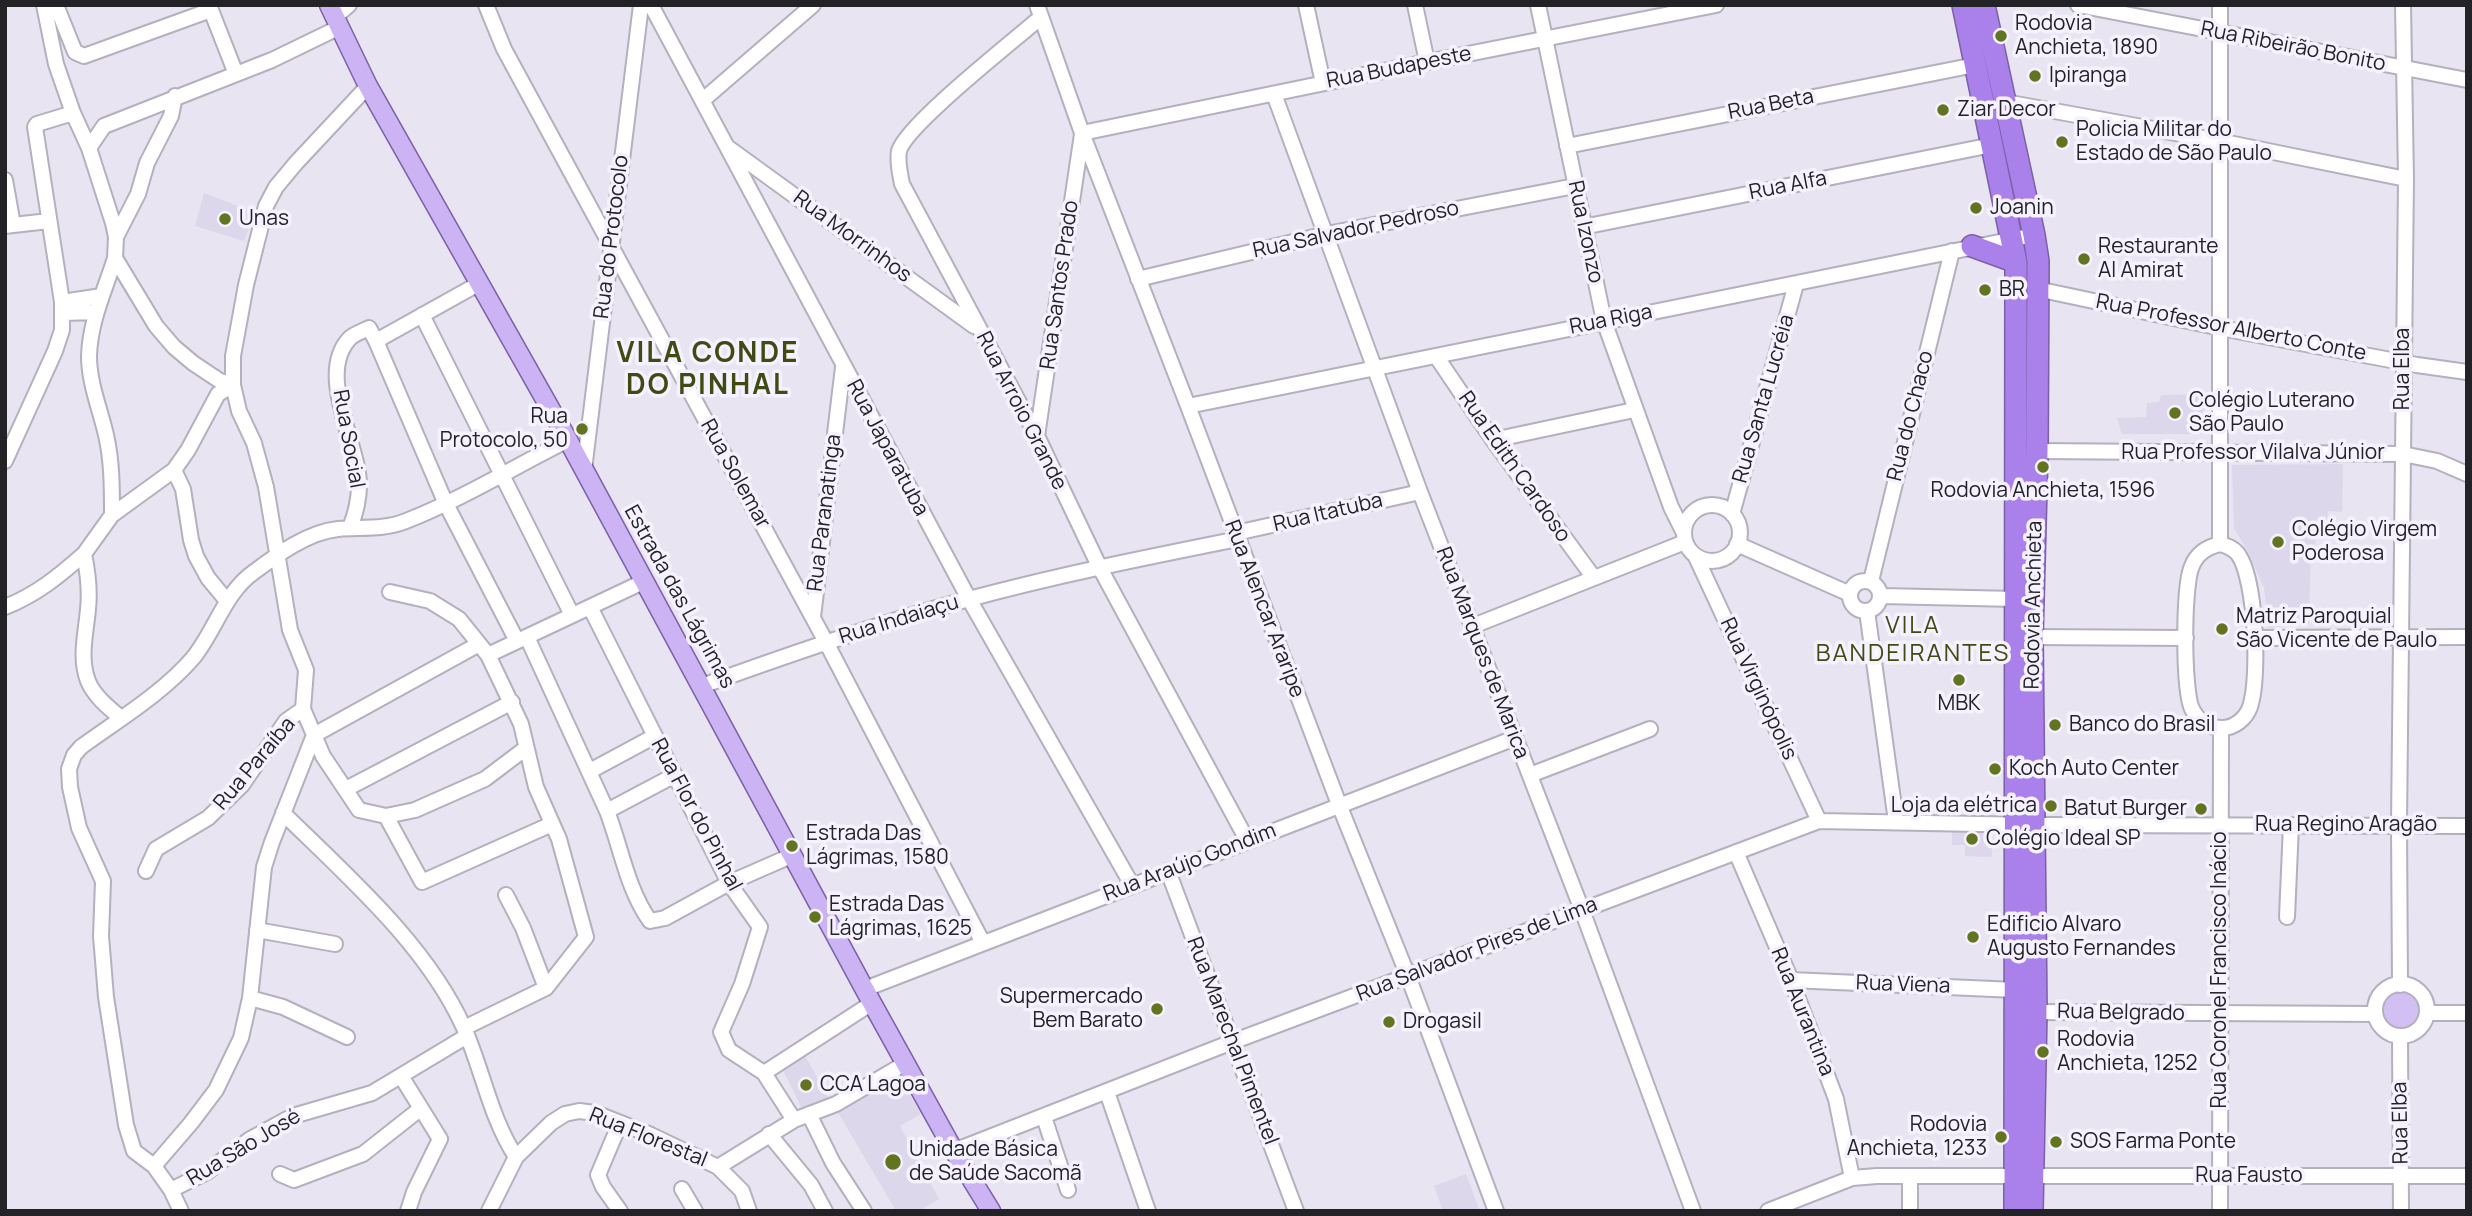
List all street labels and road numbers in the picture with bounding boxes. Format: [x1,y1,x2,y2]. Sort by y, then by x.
street label: Rua Ribeirão Bonito [2198,17,2388,77]
street label: Rua Budapeste [1324,42,1474,94]
street label: Rua Beta [1726,84,1816,126]
street label: Rua do Protocolo [589,154,635,320]
street label: Rua Alfa [1747,166,1829,206]
street label: Rua Izonzo [1562,178,1608,286]
street label: Rua Morrinhos [788,186,916,288]
street label: Rua Salvador Pedroso [1251,196,1461,264]
street label: Rua Santos Prado [1036,199,1084,371]
street label: Rua Professor Alberto Conte [2094,289,2368,367]
street label: Rua Riga [1567,300,1655,340]
street label: Rua Santa Lucréia [1728,312,1800,486]
street label: Rua Arroio Grande [970,328,1072,494]
street label: Rua Elba [2390,328,2416,410]
street label: Rua do Chaco [1883,348,1939,484]
street label: Rua Japaratuba [840,375,934,521]
street label: Rua Edith Cardoso [1453,387,1575,547]
street label: Rua Social [327,388,369,490]
street label: Rua Solemar [695,415,775,533]
street label: Rua Paranatinga [803,433,847,593]
street label: Rua Professor Vilalva Júnior [2121,440,2385,466]
street label: Rua Itatuba [1271,488,1385,538]
street label: Estrada das Lágrimas [618,501,740,693]
street label: Rua Alencar Araripe [1218,517,1310,701]
street label: Rodovia Anchieta [2020,520,2048,690]
street label: Rua Marques de Marica [1430,544,1534,762]
street label: Rua Indaiaçu [836,590,962,650]
street label: Rua Virginópolis [1714,614,1802,764]
street label: Rua Paraíba [209,713,301,815]
street label: Rua Flor do Pinhal [645,734,747,896]
street label: Rua Regino Aragão [2255,812,2437,838]
street label: Rua Araújo Gondim [1100,818,1280,908]
street label: Rua Coronel Francisco Inácio [2207,831,2233,1109]
street label: Rua Salvador Pires de Lima [1353,892,1601,1008]
street label: Rua Marechal Pimentel [1181,934,1283,1148]
street label: Rua Aurantina [1765,944,1839,1080]
street label: Rua Viena [1855,971,1951,999]
street label: Rua Belgrado [2057,999,2185,1027]
street label: Rua Elba [2388,1082,2414,1164]
street label: Rua Florestal [585,1103,711,1173]
street label: Rua São José [183,1104,305,1192]
street label: Rua Fausto [2195,1163,2303,1189]

